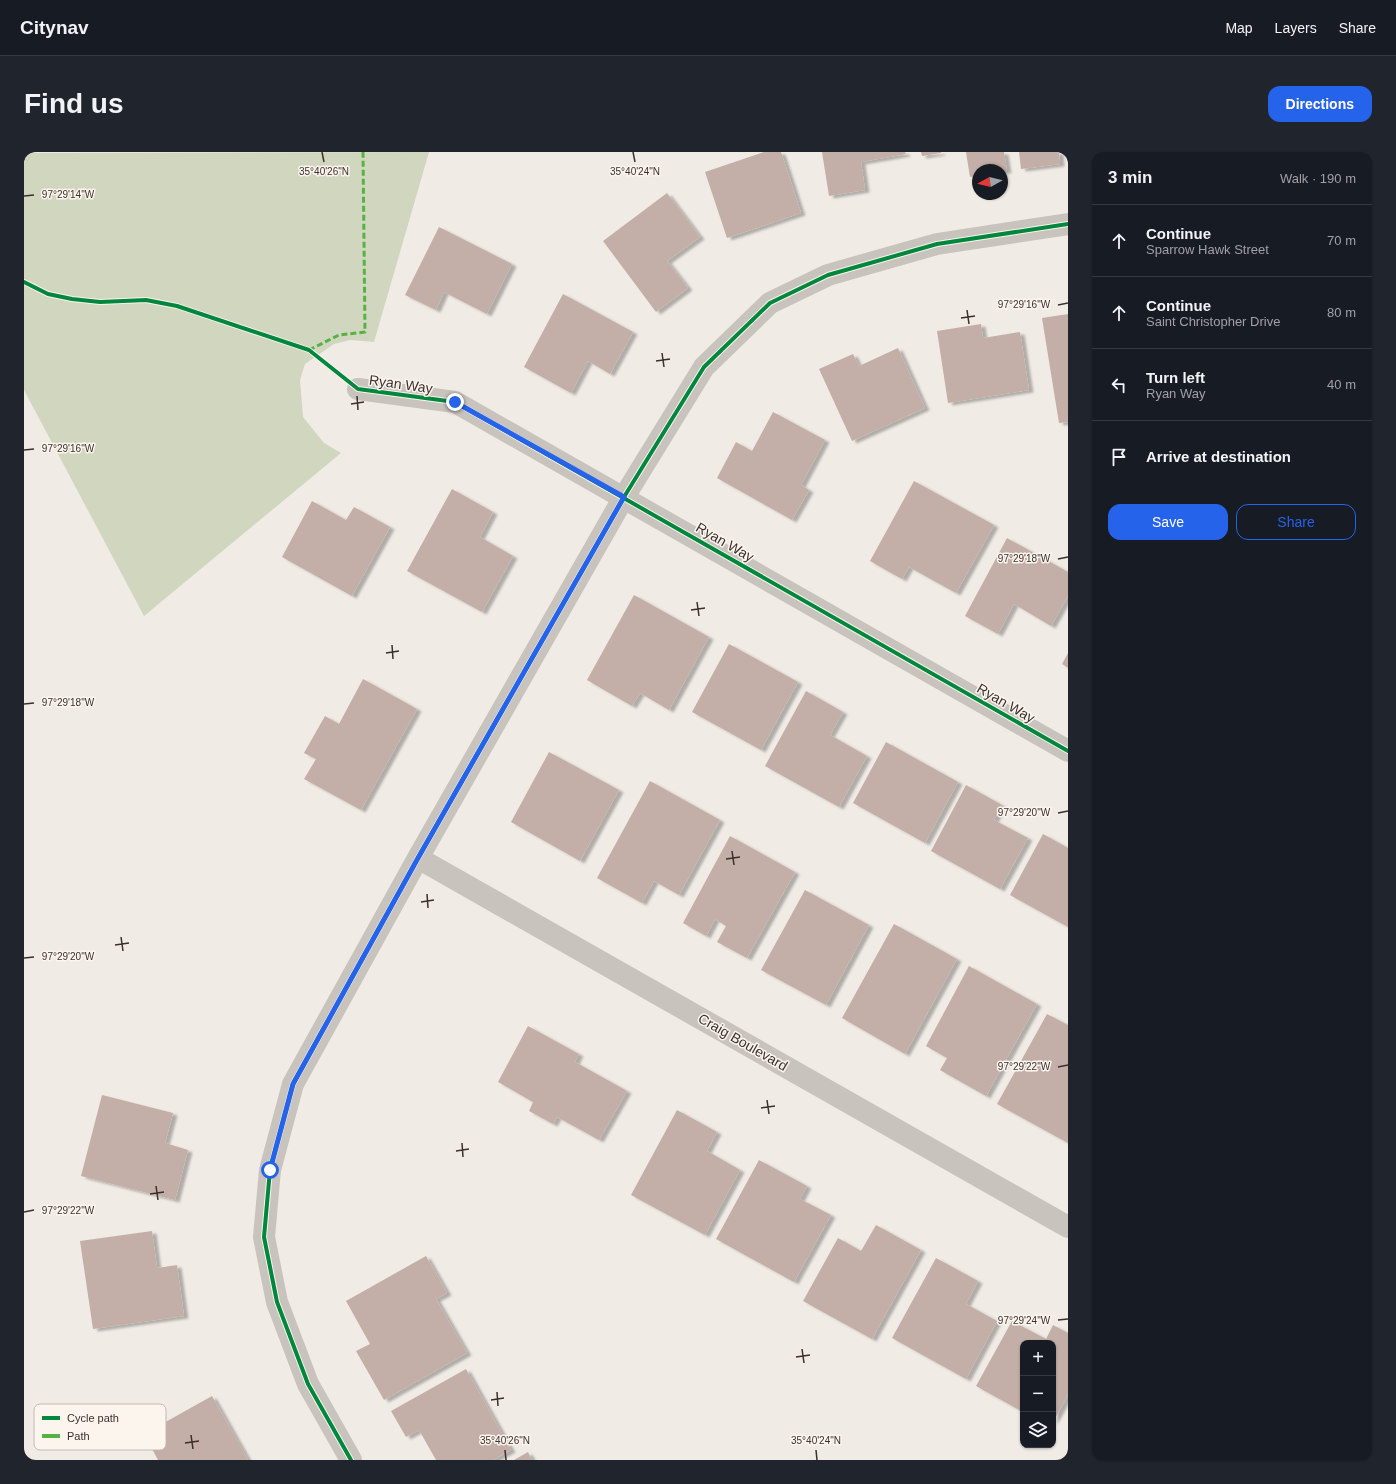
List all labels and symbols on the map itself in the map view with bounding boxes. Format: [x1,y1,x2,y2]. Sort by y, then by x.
north arrow [972,164,1008,200]
text: 35°40'26"N [299,166,349,177]
text: 35°40'24"N [610,166,660,177]
text: 97°29'14"W [42,189,95,200]
text: 97°29'16"W [998,299,1051,310]
street label: Ryan Way [368,372,434,396]
route end [446,393,464,411]
text: 97°29'16"W [42,443,95,454]
street label: Ryan Way [693,519,757,565]
text: 97°29'18"W [998,553,1051,564]
street label: Ryan Way [974,680,1038,726]
text: 97°29'18"W [42,697,95,708]
text: 97°29'20"W [998,807,1051,818]
text: 97°29'20"W [42,951,95,962]
street label: Craig Boulevard [696,1010,790,1074]
text: 97°29'22"W [998,1061,1051,1072]
route start [261,1161,279,1179]
text: 97°29'22"W [42,1205,95,1216]
text: 97°29'24"W [998,1315,1051,1326]
legend [34,1404,166,1450]
text: Cycle path [67,1412,119,1424]
text: Path [67,1430,90,1442]
text: 35°40'26"N [480,1435,530,1446]
text: 35°40'24"N [791,1435,841,1446]

